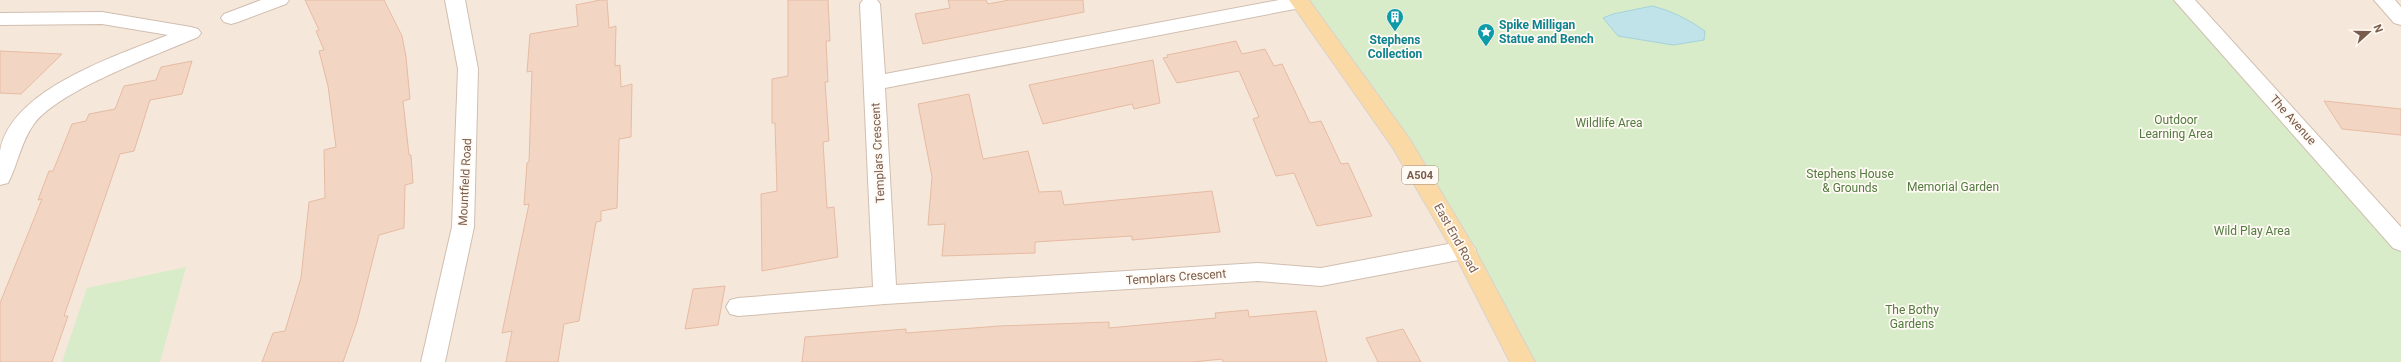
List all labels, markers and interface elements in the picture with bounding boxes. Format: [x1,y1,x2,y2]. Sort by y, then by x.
building icon: Stephens Collection [1385,7,1405,32]
north arrow [2349,12,2389,52]
place label: Spike Milligan Statue and Bench [1499,18,1594,46]
place icon: Spike Milligan Statue and Bench [1476,22,1496,47]
text: N [2370,23,2385,35]
place label: Stephens Collection [1368,33,1422,61]
street label: The Avenue [2267,92,2319,148]
street label: Templars Crescent [868,102,888,204]
park label: Outdoor Learning Area [2139,113,2213,141]
park label: Wildlife Area [1575,116,1643,130]
street label: Mountfield Road [456,138,474,226]
road number: A504 [1402,166,1438,184]
park label: Stephens House & Grounds [1806,167,1894,195]
park label: Memorial Garden [1907,180,1999,194]
street label: East End Road [1431,201,1481,275]
park label: Wild Play Area [2214,224,2290,238]
street label: Templars Crescent [1125,267,1227,287]
park label: The Bothy Gardens [1885,303,1939,331]

